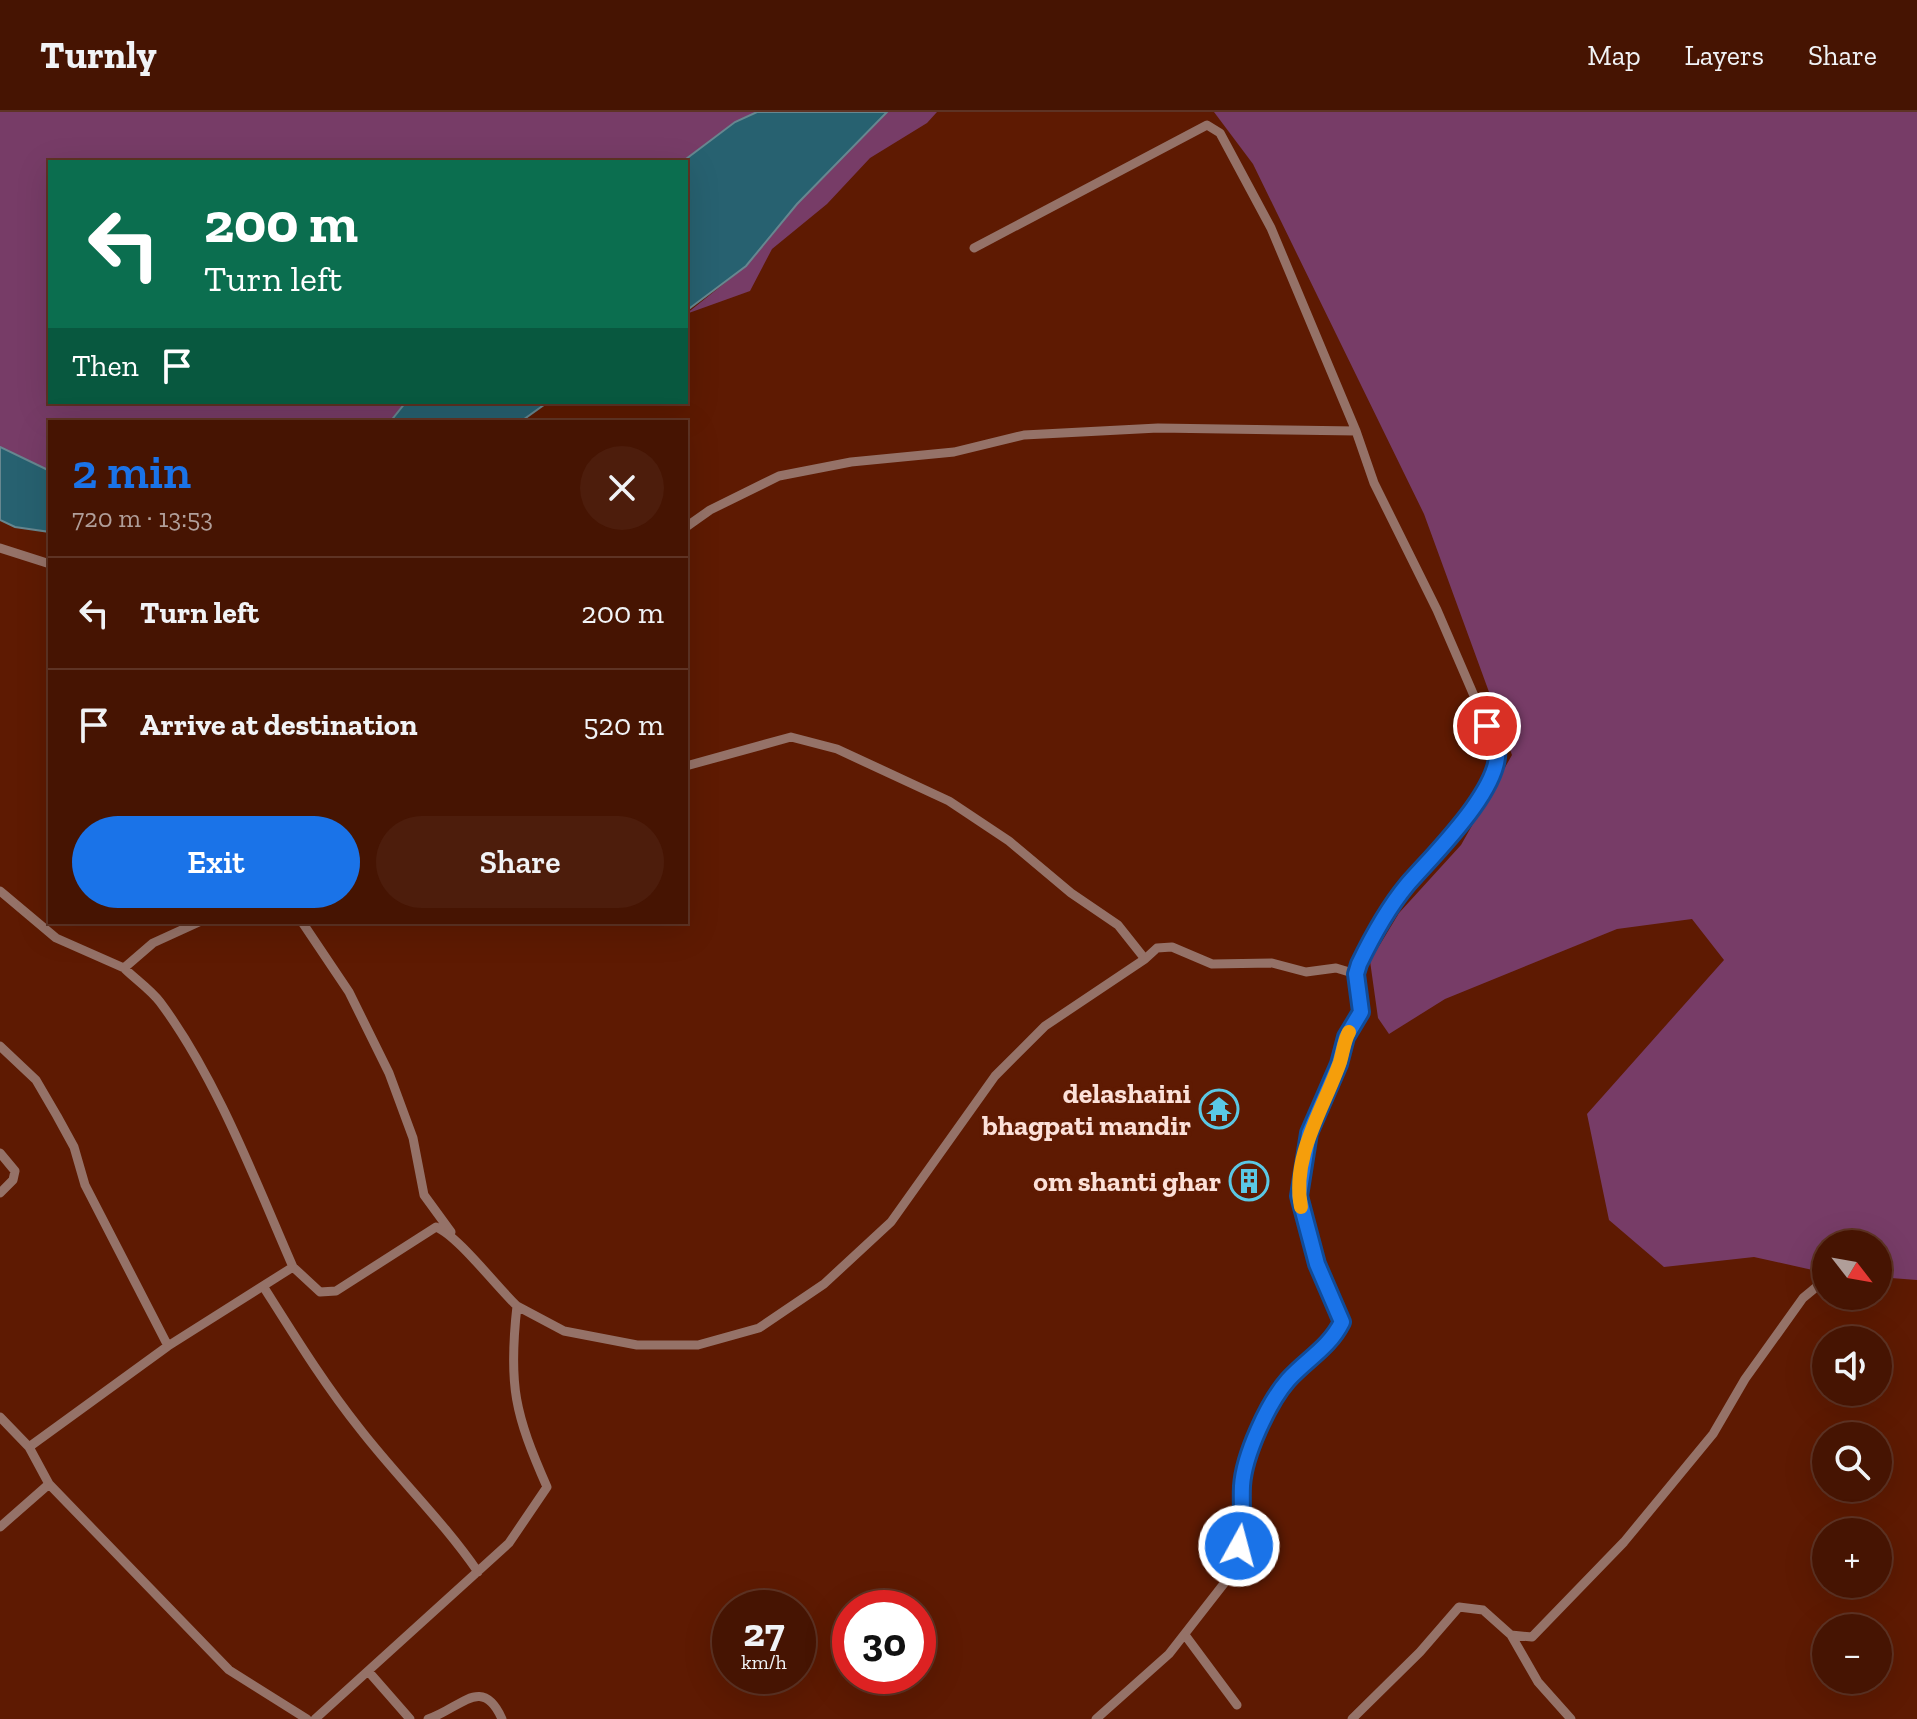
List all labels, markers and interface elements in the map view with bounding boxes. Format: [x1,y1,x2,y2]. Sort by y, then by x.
text: Turnly [40,32,157,78]
text: Map [1587,39,1641,72]
text: Layers [1685,39,1764,72]
text: Share [1808,39,1877,72]
text: 200 m [204,189,358,256]
icon: left [72,192,176,296]
text: Turn left [204,257,342,300]
icon: arrive [155,344,199,388]
text: Then [72,348,139,384]
text: 2 min [72,443,191,500]
button: close [580,446,664,530]
text: 720 m · 13:53 [72,502,213,534]
icon: left [72,591,116,635]
text: Turn left [140,595,259,631]
text: 200 m [581,595,664,631]
pin [1453,692,1521,760]
icon: arrive [72,703,116,747]
icon: arrive [1465,704,1509,748]
text: Arrive at destination [140,707,417,743]
text: 520 m [583,707,664,743]
button: Exit [72,816,360,908]
button: Share [376,816,664,908]
place label: delashaini bhagpati mandir [981,1077,1191,1142]
temple icon: delashaini bhagpati mandir [1198,1088,1240,1130]
building icon: om shanti ghar [1228,1160,1270,1202]
place label: om shanti ghar [1033,1165,1221,1198]
north arrow [1812,1230,1892,1310]
map controls [1812,1230,1892,1694]
button: sound [1812,1326,1892,1406]
button: search [1812,1422,1892,1502]
position arrow [1197,1504,1281,1588]
button: + [1812,1518,1892,1598]
speed limit sign: 30 [832,1590,936,1694]
text: 27 [743,1608,785,1656]
button: − [1812,1614,1892,1694]
text: km/h [741,1650,787,1674]

